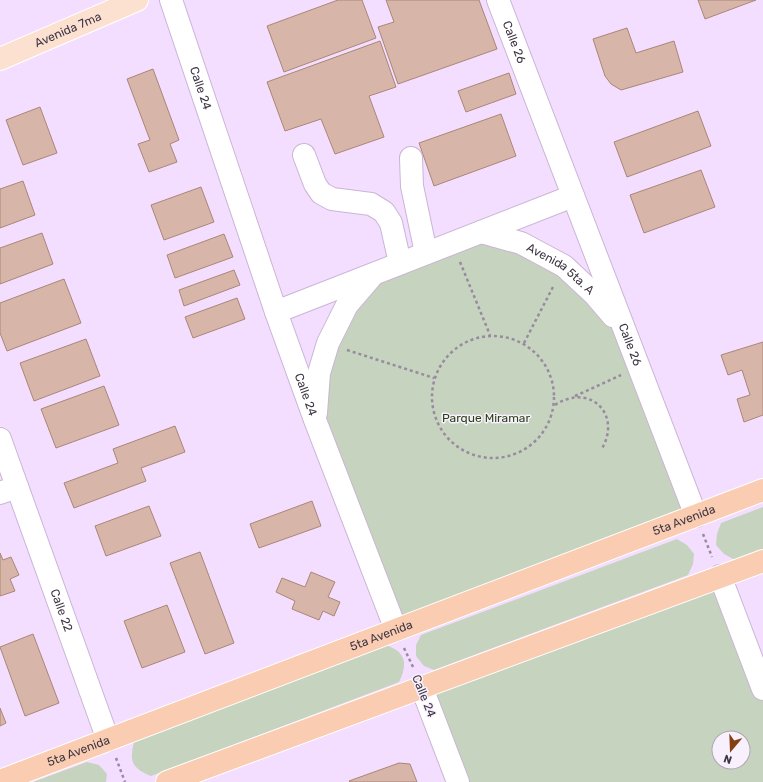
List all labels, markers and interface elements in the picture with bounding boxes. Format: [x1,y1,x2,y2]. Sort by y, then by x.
street label: Avenida 7ma [32,9,103,50]
street label: Calle 26 [500,19,529,65]
street label: Calle 24 [187,65,215,112]
street label: Avenida 5ta. A [524,240,597,298]
street label: Calle 26 [616,321,645,368]
street label: Calle 24 [292,371,320,418]
park label: Parque Miramar [442,411,530,425]
street label: 5ta Avenida [651,502,717,538]
street label: Calle 22 [47,587,76,633]
street label: 5ta Avenida [348,617,414,654]
street label: Calle 24 [409,673,439,720]
north arrow [711,730,751,770]
street label: 5ta Avenida [45,733,112,769]
text: N [722,752,734,766]

